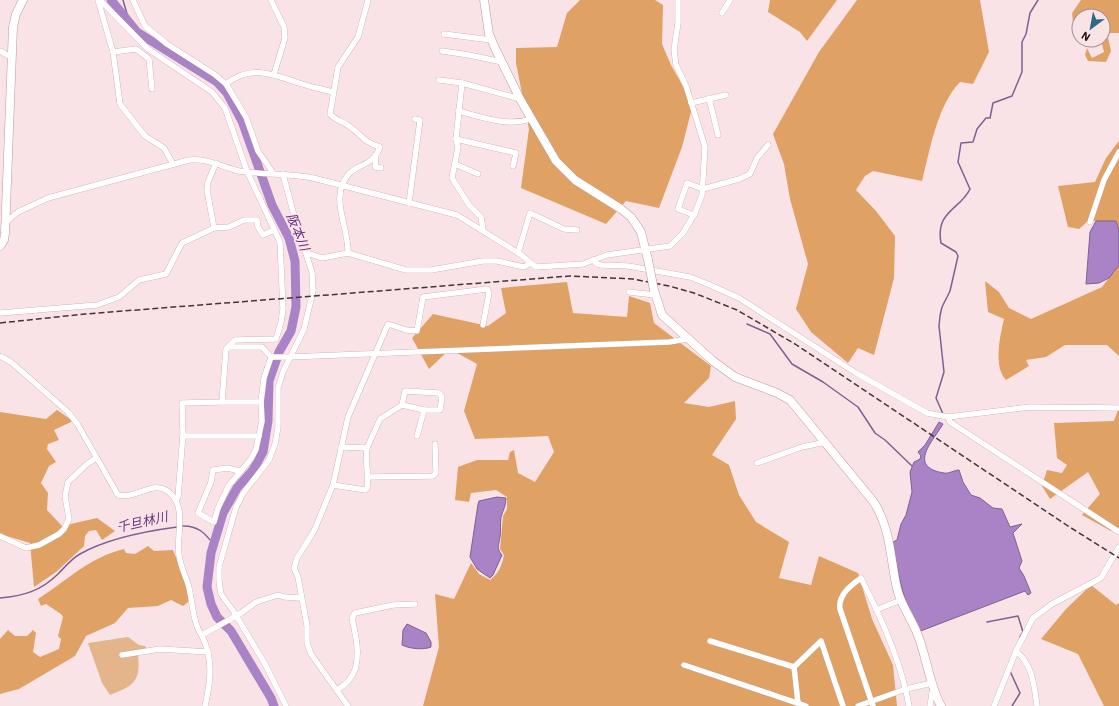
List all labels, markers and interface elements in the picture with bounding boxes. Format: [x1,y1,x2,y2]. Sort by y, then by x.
north arrow [1071,8,1111,48]
text: N [1079,28,1093,45]
water label: 阪本川 [283,211,314,255]
water label: 千旦林川 [115,507,171,536]

